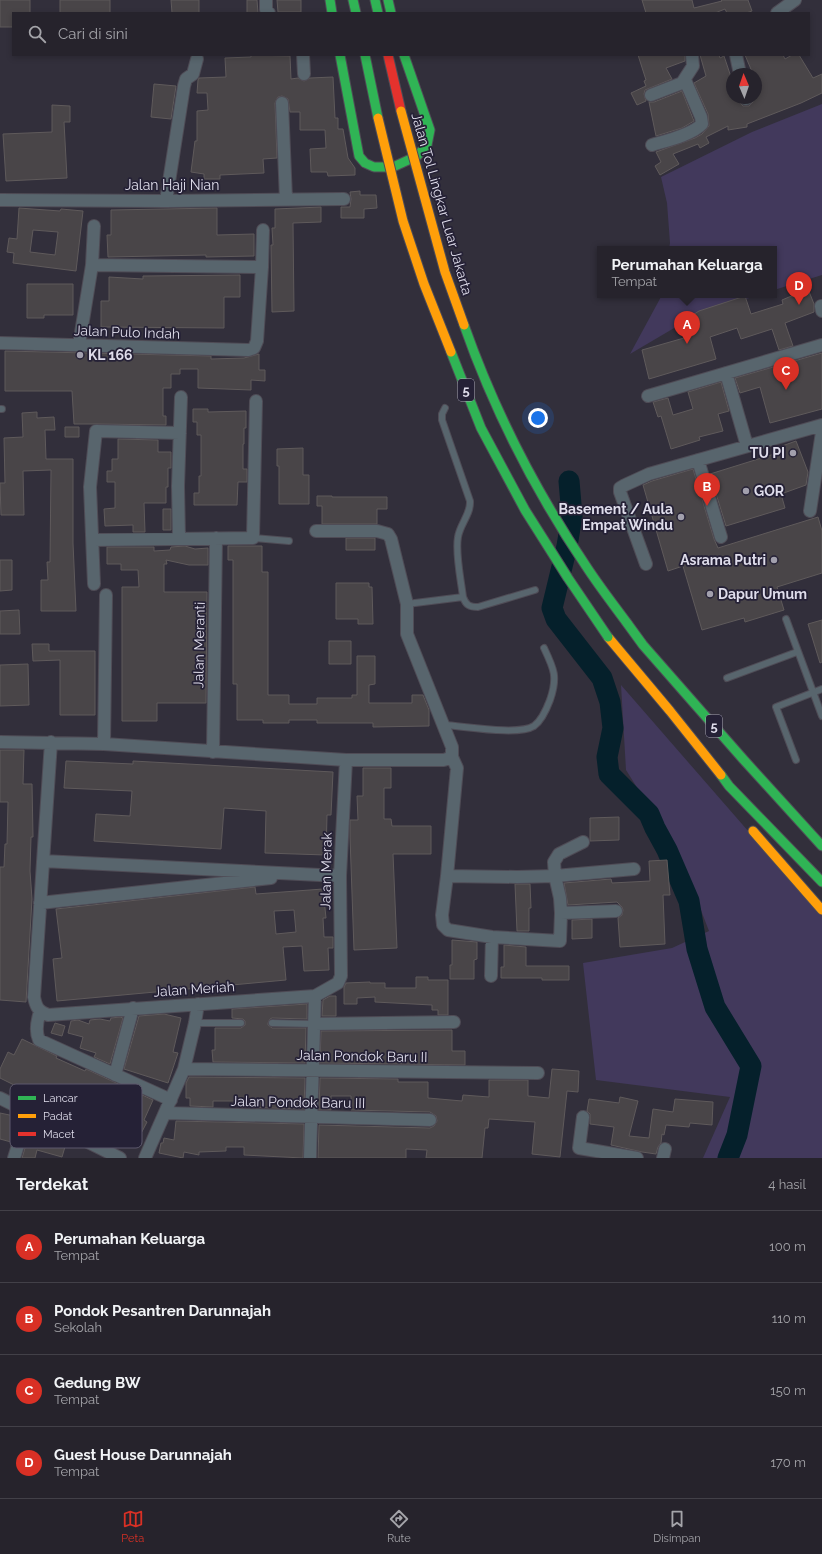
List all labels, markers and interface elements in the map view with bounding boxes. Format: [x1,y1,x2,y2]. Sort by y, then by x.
search box [12,12,810,56]
icon: search [26,23,48,45]
text: Cari di sini [58,25,128,43]
north arrow [726,68,762,104]
street label: Jalan Tol Lingkar Luar Jakarta [408,111,476,297]
street label: Jalan Haji Nian [125,177,219,193]
popup [597,246,777,298]
text: Perumahan Keluarga [611,256,763,274]
pin: D [786,272,812,305]
text: Tempat [611,274,657,289]
pin: A [674,311,700,344]
street label: Jalan Pulo Indah [74,322,180,342]
place label: KL 166 [88,347,132,363]
marker: KL 166 [75,350,85,360]
pin: C [773,357,799,390]
road number: 5 [458,379,474,401]
your location [528,408,548,428]
place label: TU PI [750,445,785,461]
marker: TU PI [788,448,798,458]
pin: B [694,473,720,506]
place label: GOR [754,483,785,499]
marker: GOR [741,486,751,496]
place label: Basement / Aula Empat Windu [558,501,673,533]
marker: Basement / Aula Empat Windu [676,512,686,522]
place label: Asrama Putri [680,552,766,568]
marker: Asrama Putri [769,555,779,565]
place label: Dapur Umum [718,586,807,602]
marker: Dapur Umum [705,589,715,599]
street label: Jalan Meranti [190,602,208,688]
road number: 5 [706,715,722,737]
street label: Jalan Merak [317,831,335,910]
street label: Jalan Meriah [153,978,235,1000]
street label: Jalan Pondok Baru II [296,1047,428,1065]
legend [10,1084,142,1148]
text: Lancar [43,1092,78,1105]
street label: Jalan Pondok Baru III [231,1093,365,1111]
text: Padat [43,1110,73,1123]
text: Macet [43,1128,75,1141]
text: Terdekat [16,1174,88,1194]
text: 4 hasil [768,1177,806,1192]
text: Perumahan Keluarga [54,1230,205,1248]
text: A [25,1239,33,1254]
text: 100 m [769,1239,806,1254]
text: Tempat [54,1248,99,1263]
text: Pondok Pesantren Darunnajah [54,1302,271,1320]
text: B [25,1311,33,1326]
text: 110 m [772,1311,806,1326]
text: Sekolah [54,1320,102,1335]
text: Gedung BW [54,1374,141,1392]
text: C [25,1383,33,1398]
text: 150 m [770,1383,806,1398]
text: Tempat [54,1392,99,1407]
text: Guest House Darunnajah [54,1446,232,1464]
text: D [24,1455,34,1470]
text: 170 m [770,1455,806,1470]
text: Tempat [54,1464,99,1479]
tab: Peta [121,1508,144,1545]
tab: Rute [387,1508,411,1545]
tab: Disimpan [653,1508,701,1545]

